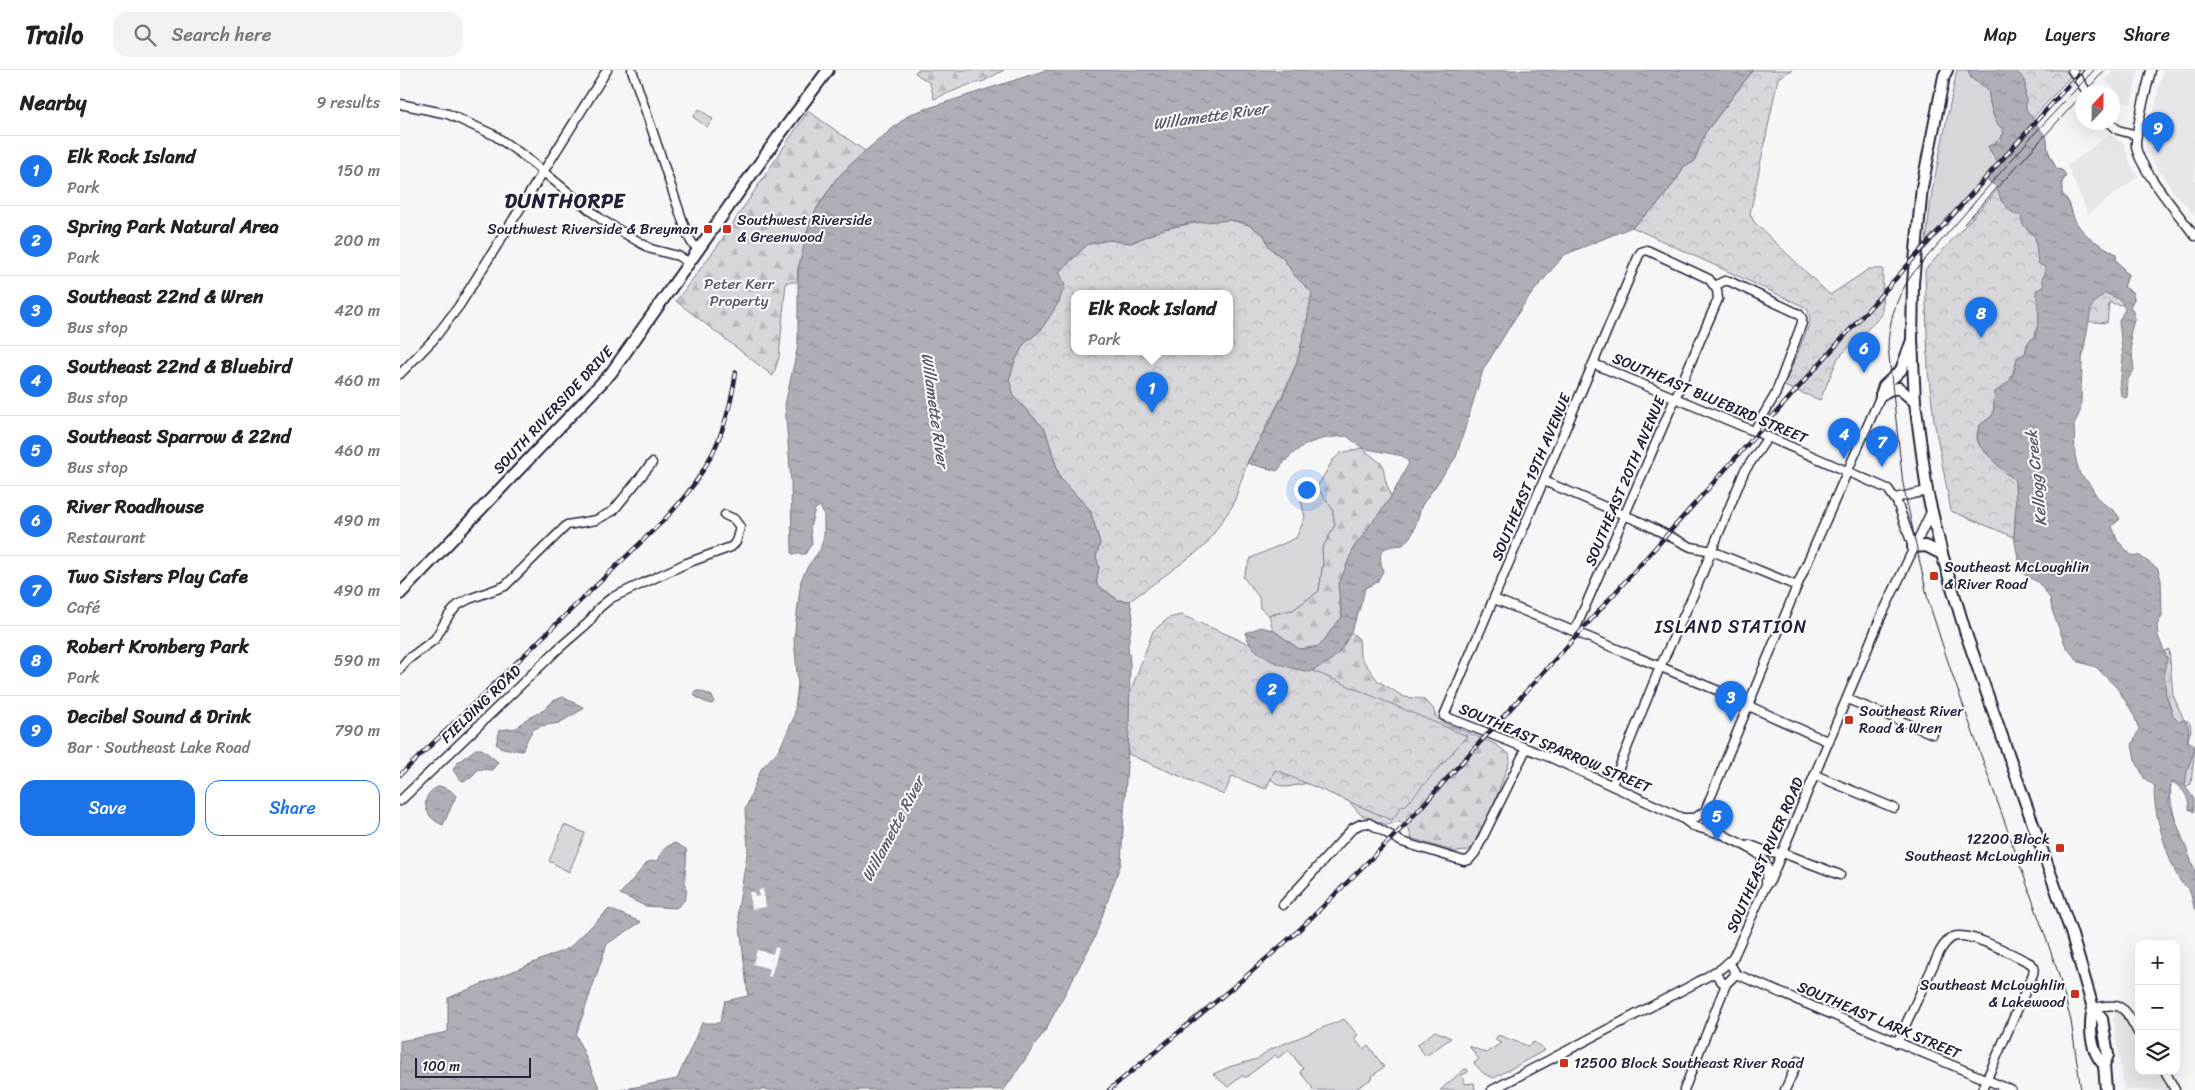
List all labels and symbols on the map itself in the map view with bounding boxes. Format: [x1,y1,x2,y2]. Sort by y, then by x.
north arrow [2075,85,2120,130]
water label: Willamette River [1151,93,1273,138]
pin: 9 [2142,112,2174,153]
district label: DUNTHORPE [505,184,626,219]
place label: Southwest Riverside & Greenwood [737,207,872,250]
place label: Southwest Riverside & Breyman [487,216,698,242]
marker: Southwest Riverside & Breyman [702,223,714,235]
marker: Southwest Riverside & Greenwood [721,223,733,235]
park label: Peter Kerr Property [704,271,775,314]
pin: 8 [1965,297,1997,338]
pin: 6 [1848,332,1880,373]
street label: SOUTH RIVERSIDE DRIVE [486,339,621,480]
street label: SOUTHEAST BLUEBIRD STREET [1608,345,1813,451]
water label: Willamette River [913,351,958,473]
pin: 1 [1136,372,1168,413]
street label: SOUTHEAST 19TH AVENUE [1484,388,1579,565]
street label: SOUTHEAST 20TH AVENUE [1577,390,1673,570]
pin: 4 [1828,418,1860,459]
pin: 7 [1866,426,1898,467]
water label: Kellogg Creek [2016,427,2055,528]
your location [1294,477,1320,503]
place label: Southeast McLoughlin & River Road [1944,554,2089,597]
marker: Southeast McLoughlin & River Road [1928,570,1940,582]
district label: ISLAND STATION [1654,611,1807,643]
street label: FIELDING ROAD [435,659,527,749]
pin: 2 [1256,673,1288,714]
pin: 3 [1715,681,1747,722]
street label: SOUTHEAST SPARROW STREET [1455,696,1656,801]
place label: Southeast River Road & Wren [1859,698,1964,741]
marker: Southeast River Road & Wren [1843,714,1855,726]
water label: Willamette River [853,768,934,887]
street label: SOUTHEAST RIVER ROAD [1719,773,1811,937]
pin: 5 [1701,800,1733,841]
place label: 12200 Block Southeast McLoughlin [1905,826,2050,869]
marker: 12200 Block Southeast McLoughlin [2054,842,2066,854]
place label: Southeast McLoughlin & Lakewood [1920,972,2066,1015]
street label: SOUTHEAST LARK STREET [1793,974,1966,1067]
marker: Southeast McLoughlin & Lakewood [2069,988,2081,1000]
place label: 12500 Block Southeast River Road [1574,1050,1804,1076]
scale bar [415,1055,531,1078]
marker: 12500 Block Southeast River Road [1558,1057,1570,1069]

